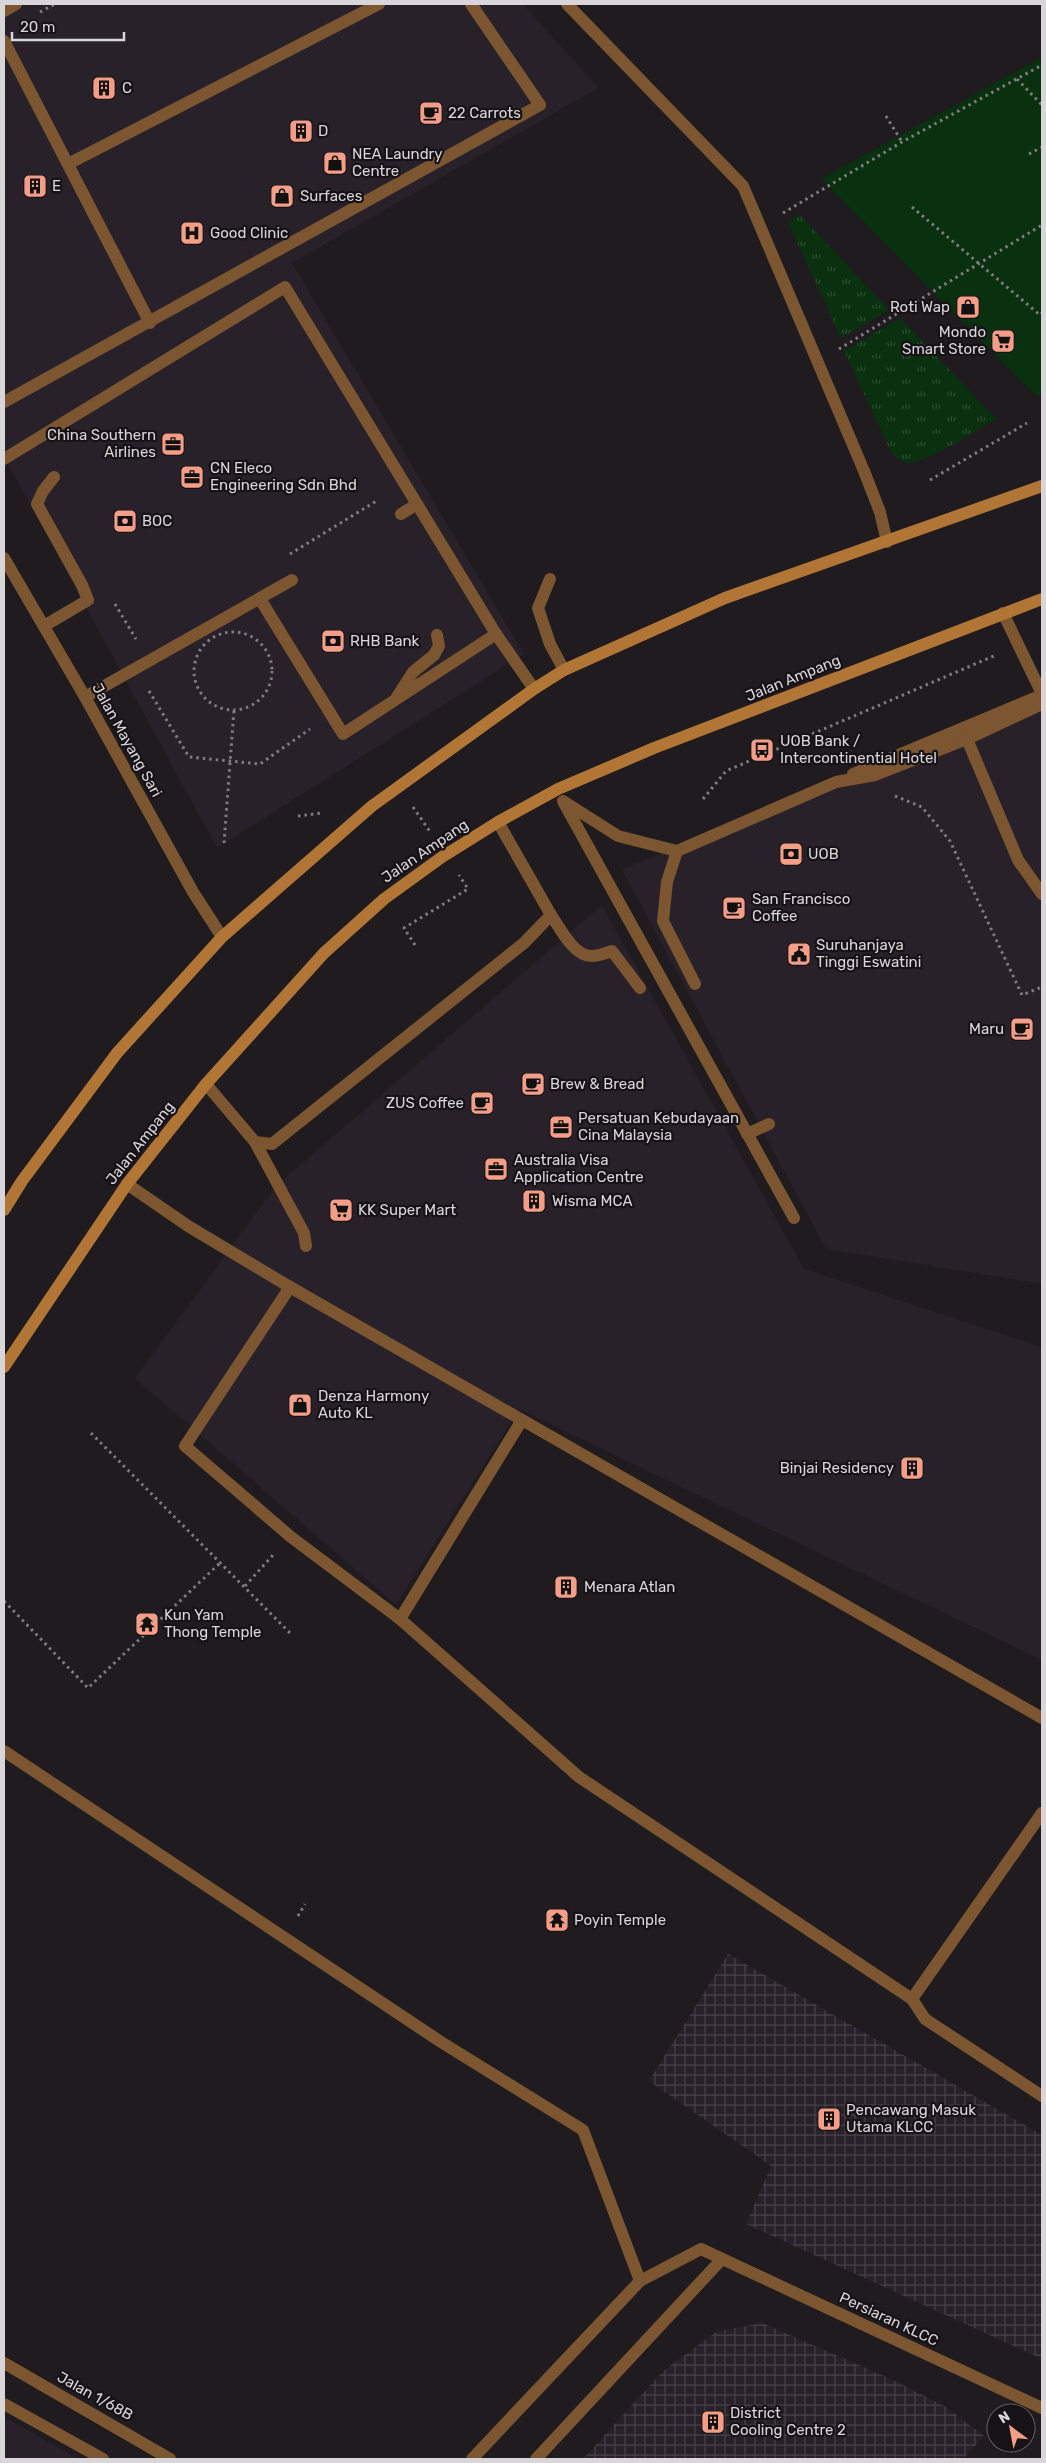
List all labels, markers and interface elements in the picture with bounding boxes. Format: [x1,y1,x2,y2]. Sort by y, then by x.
scale bar [12,10,125,42]
text: 20 m [20,18,55,36]
building icon: C [91,75,117,101]
place label: C [122,79,132,97]
cafe icon: 22 Carrots [418,100,444,126]
place label: 22 Carrots [448,104,521,122]
building icon: D [288,118,314,144]
place label: D [318,122,328,140]
place label: NEA Laundry Centre [352,145,443,180]
shop icon: NEA Laundry Centre [322,150,348,176]
building icon: E [22,173,48,199]
place label: E [52,177,61,195]
shop icon: Surfaces [269,183,295,209]
place label: Surfaces [300,187,363,205]
hospital icon: Good Clinic [179,220,205,246]
place label: Good Clinic [210,224,288,242]
shop icon: Roti Wap [955,294,981,320]
place label: Roti Wap [890,298,950,316]
place label: Mondo Smart Store [902,323,986,358]
supermarket icon: Mondo Smart Store [990,328,1016,354]
place label: China Southern Airlines [47,426,156,461]
office icon: China Southern Airlines [160,431,186,457]
place label: CN Eleco Engineering Sdn Bhd [210,459,357,494]
office icon: CN Eleco Engineering Sdn Bhd [179,464,205,490]
bank icon: BOC [112,508,138,534]
place label: BOC [142,512,172,530]
bank icon: RHB Bank [320,628,346,654]
place label: RHB Bank [350,632,420,650]
street label: Jalan Ampang [743,651,843,705]
street label: Jalan Mayang Sari [88,680,166,800]
place label: UOB Bank / Intercontinential Hotel [780,732,937,767]
bus stop icon: UOB Bank / Intercontinential Hotel [749,737,775,763]
street label: Jalan Ampang [378,815,472,887]
bank icon: UOB [778,841,804,867]
place label: UOB [808,845,839,863]
place label: San Francisco Coffee [752,890,850,925]
cafe icon: San Francisco Coffee [721,895,747,921]
place label: Suruhanjaya Tinggi Eswatini [816,936,921,971]
public building icon: Suruhanjaya Tinggi Eswatini [786,941,812,967]
cafe icon: Maru [1009,1016,1035,1042]
place label: Maru [969,1020,1004,1038]
cafe icon: Brew & Bread [520,1071,546,1097]
place label: Brew & Bread [550,1075,644,1093]
cafe icon: ZUS Coffee [469,1090,495,1116]
place label: ZUS Coffee [386,1094,464,1112]
street label: Jalan Ampang [102,1098,178,1188]
place label: Persatuan Kebudayaan Cina Malaysia [578,1109,739,1144]
office icon: Persatuan Kebudayaan Cina Malaysia [548,1114,574,1140]
place label: Australia Visa Application Centre [514,1151,644,1186]
office icon: Australia Visa Application Centre [483,1156,509,1182]
building icon: Wisma MCA [521,1188,547,1214]
place label: Wisma MCA [552,1192,632,1210]
supermarket icon: KK Super Mart [328,1197,354,1223]
place label: KK Super Mart [358,1201,456,1219]
place label: Denza Harmony Auto KL [318,1387,429,1422]
shop icon: Denza Harmony Auto KL [287,1392,313,1418]
building icon: Binjai Residency [899,1455,925,1481]
place label: Binjai Residency [780,1459,894,1477]
building icon: Menara Atlan [553,1574,579,1600]
place label: Menara Atlan [584,1578,675,1596]
place label: Kun Yam Thong Temple [164,1606,261,1641]
temple icon: Kun Yam Thong Temple [134,1611,160,1637]
temple icon: Poyin Temple [544,1907,570,1933]
place label: Poyin Temple [574,1911,666,1929]
place label: Pencawang Masuk Utama KLCC [846,2101,976,2136]
building icon: Pencawang Masuk Utama KLCC [816,2106,842,2132]
street label: Persiaran KLCC [837,2288,941,2350]
street label: Jalan 1/68B [54,2368,136,2424]
north arrow [986,2403,1036,2453]
place label: District Cooling Centre 2 [730,2404,846,2439]
text: N [996,2408,1013,2427]
building icon: District Cooling Centre 2 [700,2409,726,2435]

